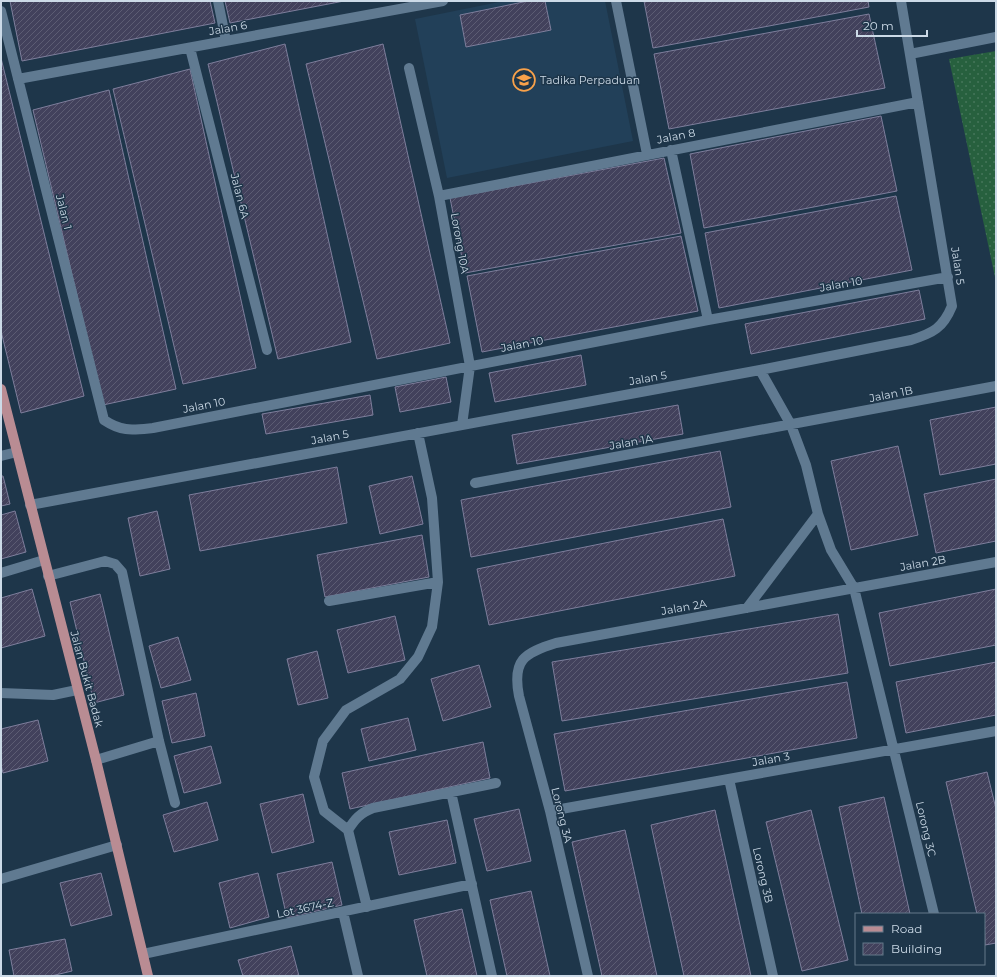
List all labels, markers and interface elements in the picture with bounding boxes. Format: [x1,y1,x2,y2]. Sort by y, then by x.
scale bar [857,12,927,38]
street label: Jalan 6 [207,18,248,38]
text: 20 m [863,18,894,33]
school or university icon: Tadika Perpaduan [511,67,537,93]
place label: Tadika Perpaduan [540,73,640,87]
street label: Jalan 8 [655,125,696,147]
street label: Jalan 6A [227,171,252,220]
street label: Jalan 1 [53,192,75,231]
street label: Lorong 10A [448,212,472,275]
street label: Jalan 5 [948,245,968,286]
street label: Jalan 10 [818,273,863,295]
street label: Jalan 10 [499,333,544,355]
street label: Jalan 5 [627,368,668,388]
street label: Jalan 1B [867,383,914,405]
street label: Jalan 10 [181,394,226,416]
street label: Jalan 5 [309,427,350,448]
street label: Jalan 1A [607,431,654,453]
street label: Jalan 2B [898,552,947,574]
street label: Jalan 2A [659,596,708,618]
street label: Jalan Bukit Badak [67,628,107,729]
street label: Jalan 3 [750,749,791,769]
street label: Lorong 3A [548,786,576,844]
street label: Lorong 3C [913,800,939,858]
street label: Lorong 3B [750,846,776,904]
street label: Lot 3674-Z [275,895,335,921]
legend [855,913,985,965]
text: Road [891,921,922,936]
text: Building [891,941,942,956]

